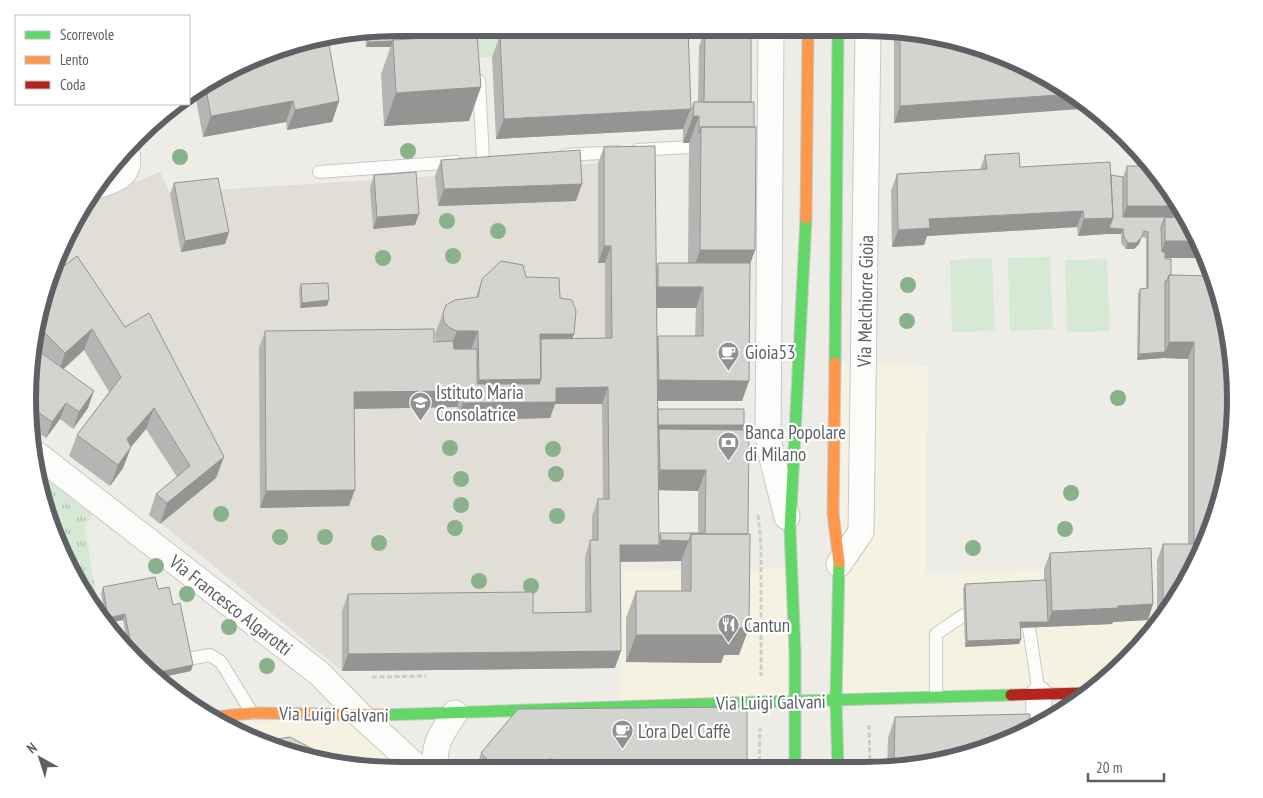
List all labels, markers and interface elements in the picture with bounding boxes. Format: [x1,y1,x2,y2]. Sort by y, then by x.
legend [15,15,190,105]
text: Scorrevole [60,25,114,44]
text: Lento [60,50,89,69]
text: Coda [60,75,85,94]
street label: Via Melchiorre Gioia [852,235,878,368]
cafe icon: Gioia53 [717,340,741,371]
place label: Gioia53 [745,340,796,364]
place label: Istituto Maria Consolatrice [436,380,524,426]
school or university icon: Istituto Maria Consolatrice [408,391,432,422]
place label: Banca Popolare di Milano [745,420,846,466]
bank icon: Banca Popolare di Milano [717,431,741,462]
street label: Via Francesco Algarotti [164,549,297,661]
restaurant icon: Cantun [716,613,740,644]
place label: Cantun [744,613,790,637]
street label: Via Luigi Galvani [715,689,826,715]
street label: Via Luigi Galvani [278,701,389,727]
cafe icon: L'ora Del Caffè [610,719,634,750]
place label: L'ora Del Caffè [638,719,731,743]
north arrow [15,733,65,783]
text: N [23,739,40,757]
scale bar [1088,750,1164,782]
text: 20 m [1096,758,1122,777]

